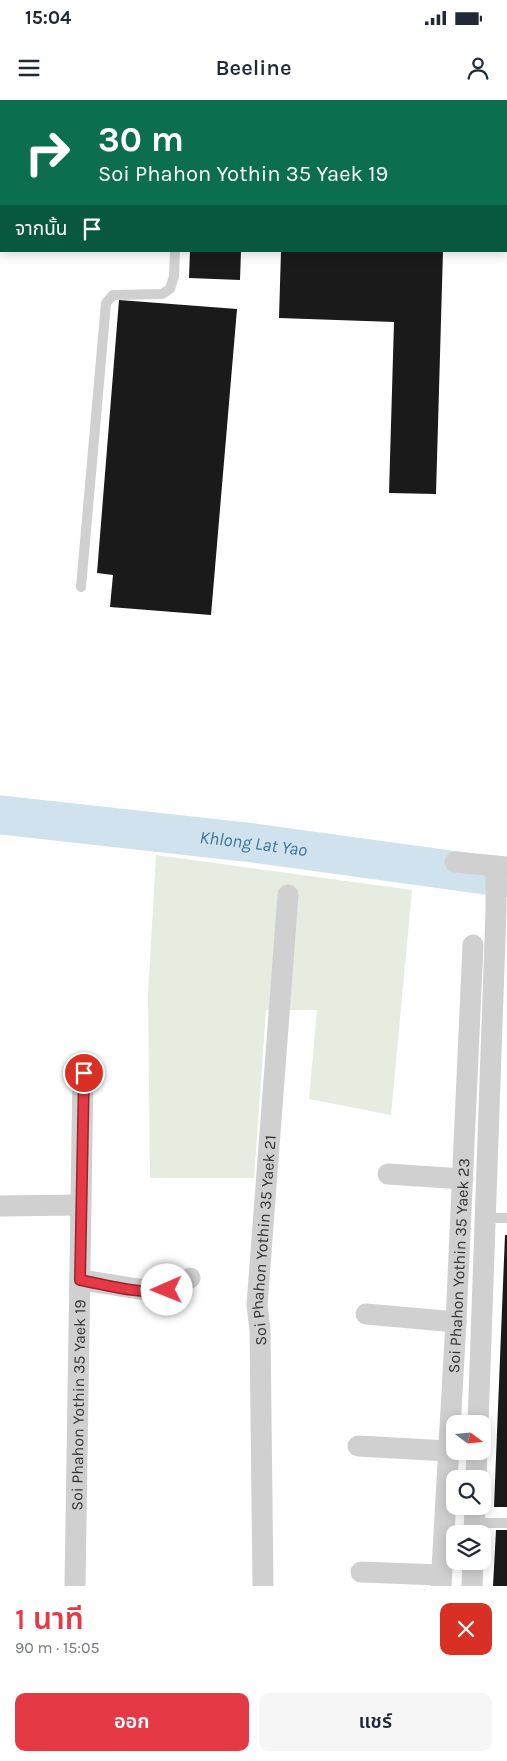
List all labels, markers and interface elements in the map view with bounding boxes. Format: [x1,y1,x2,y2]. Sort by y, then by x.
text: 15:04 [25,7,71,29]
icon: menu [15,54,43,82]
icon: person [464,54,492,82]
text: Beeline [216,55,291,81]
text: 30 m [98,119,184,160]
icon: right [15,120,80,185]
text: Soi Phahon Yothin 35 Yaek 19 [98,161,388,187]
icon: arrive [78,215,106,243]
text: จากนั้น [15,218,68,240]
water label: Khlong Lat Yao [198,826,309,861]
pin [63,1052,105,1094]
icon: arrive [70,1059,98,1087]
street label: Soi Phahon Yothin 35 Yaek 21 [247,1134,279,1346]
street label: Soi Phahon Yothin 35 Yaek 23 [444,1157,473,1374]
position arrow [140,1263,192,1315]
street label: Soi Phahon Yothin 35 Yaek 19 [67,1299,89,1511]
north arrow [446,1415,491,1460]
map controls [446,1415,491,1570]
button: search [446,1470,491,1515]
button: layers [446,1525,491,1570]
text: 1 นาที [15,1601,84,1637]
button: close [440,1603,492,1655]
text: 90 m · 15:05 [15,1638,100,1657]
button: ออก [15,1693,249,1751]
button: แชร์ [259,1693,492,1751]

